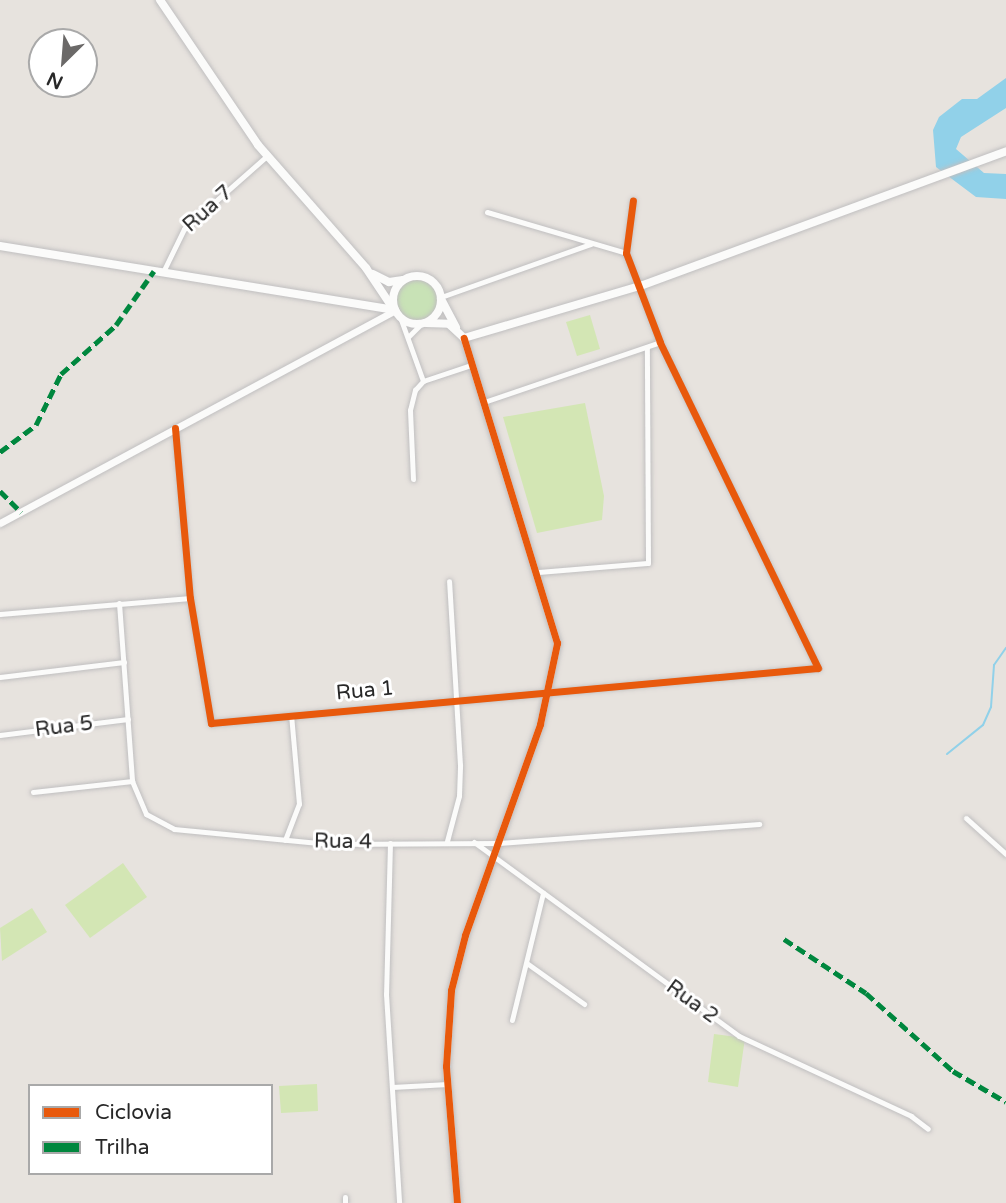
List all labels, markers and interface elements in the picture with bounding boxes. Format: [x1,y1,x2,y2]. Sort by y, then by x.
north arrow [28,28,98,98]
text: N [43,67,67,93]
street label: Rua 7 [178,180,238,238]
street label: Rua 1 [335,676,395,706]
street label: Rua 5 [34,711,94,743]
street label: Rua 4 [314,829,372,855]
street label: Rua 2 [661,975,723,1029]
legend [28,1084,273,1175]
text: Ciclovia [95,1100,172,1125]
text: Trilha [95,1135,150,1160]

